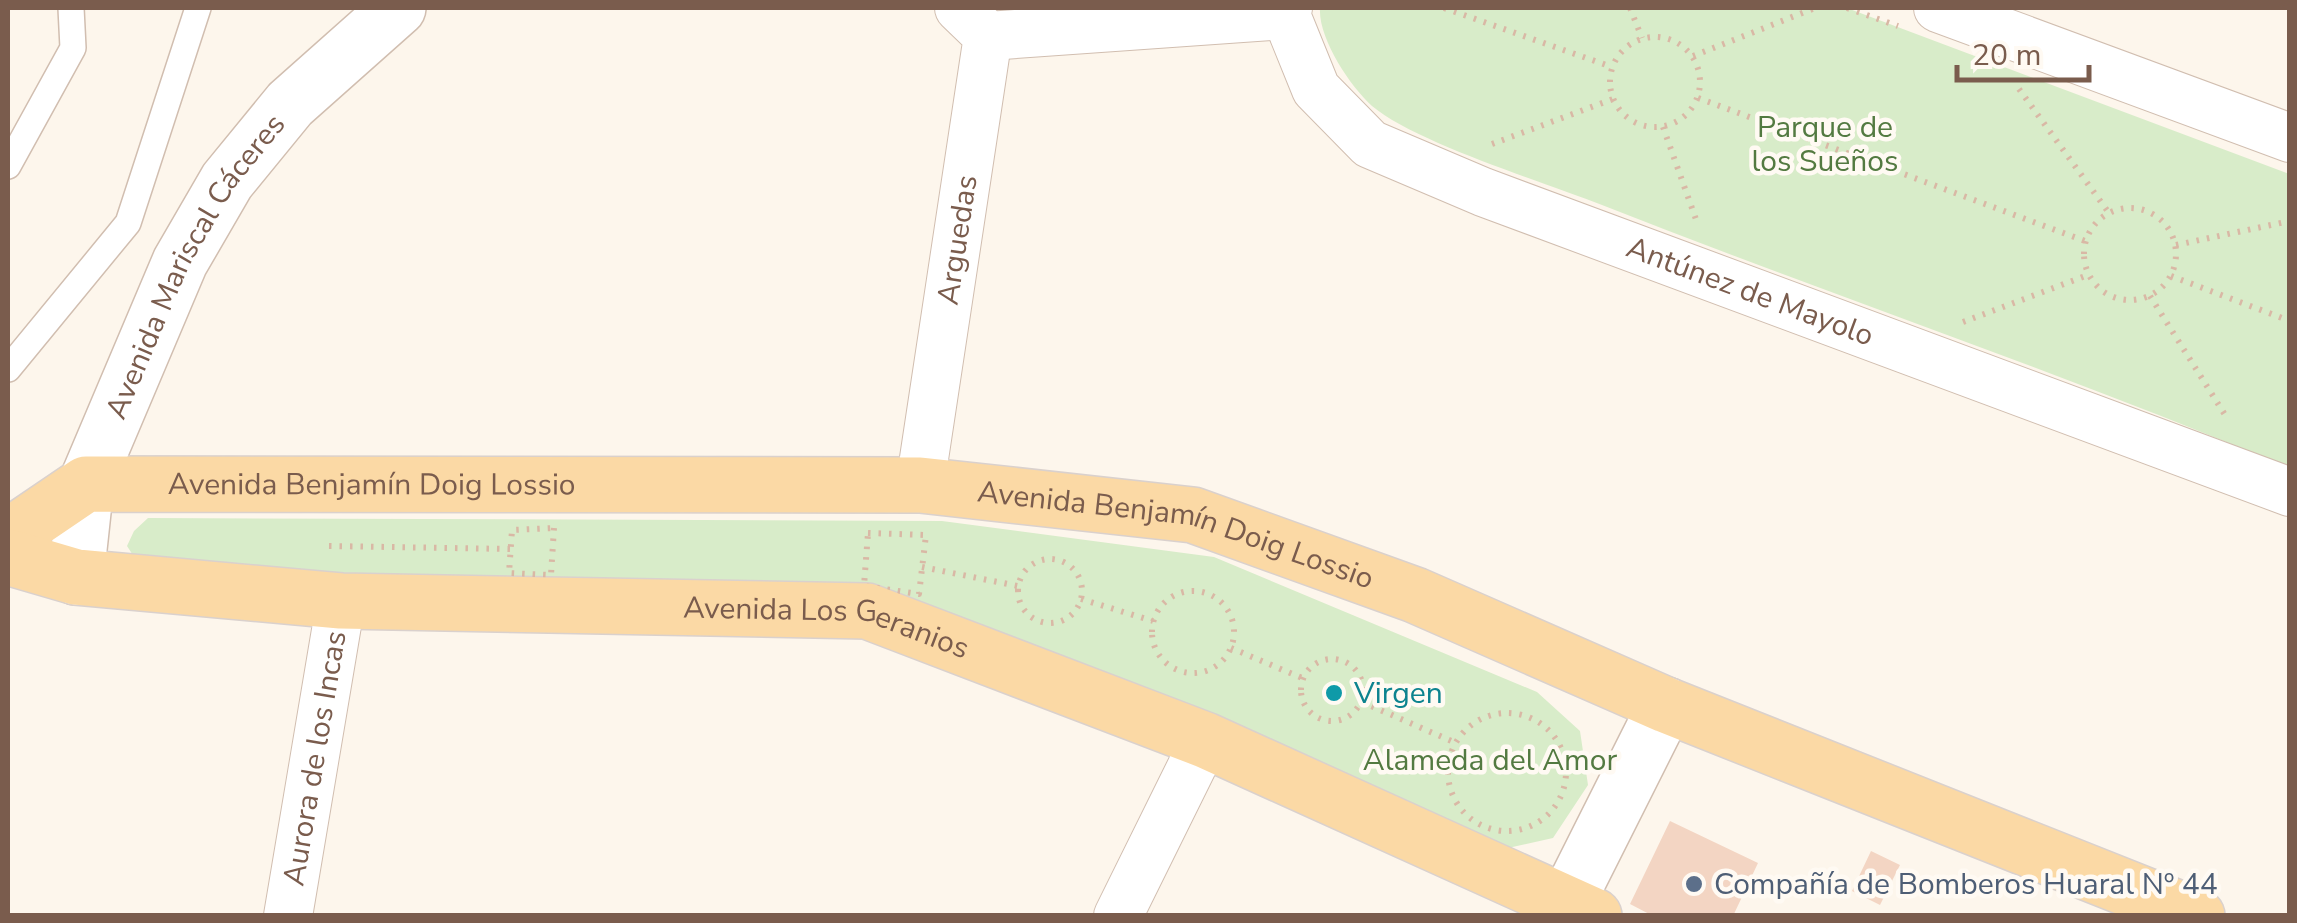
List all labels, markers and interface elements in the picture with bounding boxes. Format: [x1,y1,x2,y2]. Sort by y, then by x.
scale bar [1957,20,2090,82]
text: 20 m [1972,35,2041,76]
street label: Avenida Mariscal Cáceres [96,105,295,425]
park label: Parque de los Sueños [1752,107,1898,182]
street label: Arguedas [928,172,988,308]
street label: Antúnez de Mayolo [1621,227,1879,356]
street label: Avenida Benjamín Doig Lossio [168,464,576,506]
street label: Avenida Benjamín Doig Lossio [975,471,1379,599]
street label: Avenida Los Geranios [683,588,975,669]
street label: Aurora de los Incas [273,628,357,889]
place label: Virgen [1353,673,1443,714]
marker: Virgen [1323,682,1345,704]
park label: Alameda del Amor [1363,740,1617,781]
place label: Compañía de Bomberos Huaral Nº 44 [1714,864,2218,905]
marker: Compañía de Bomberos Huaral Nº 44 [1683,873,1705,895]

